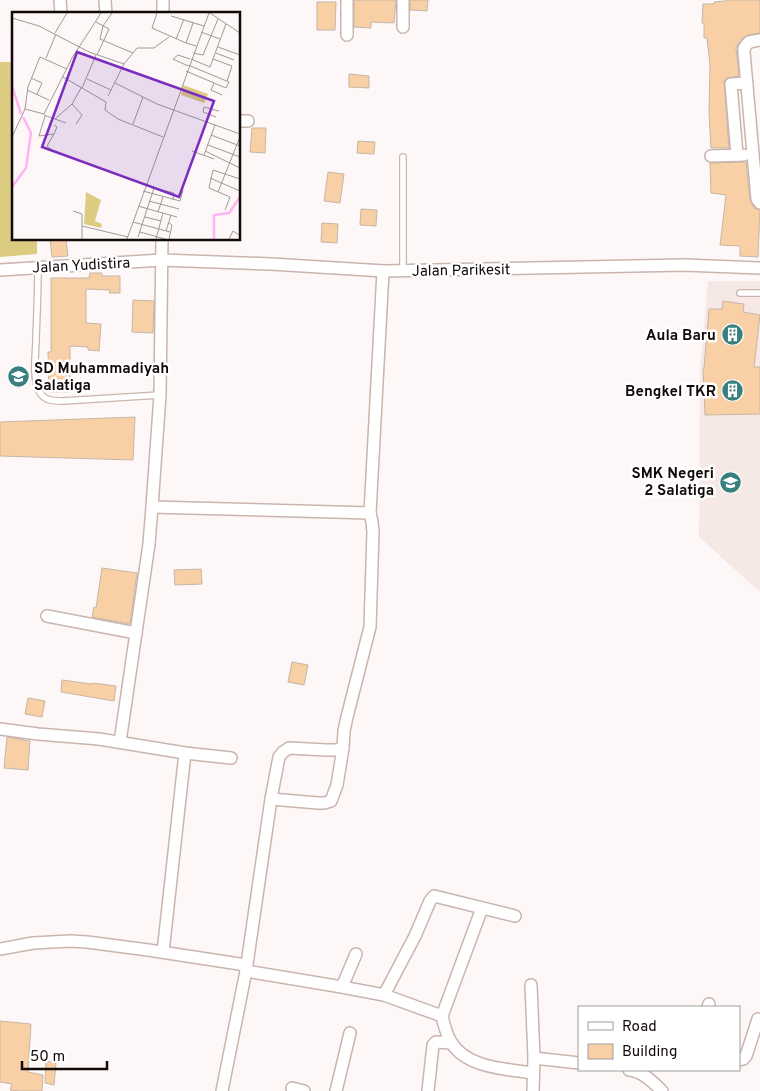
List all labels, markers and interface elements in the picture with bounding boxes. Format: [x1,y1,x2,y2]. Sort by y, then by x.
inset map [12,12,240,240]
street label: Jalan Yudistira [32,254,131,279]
street label: Jalan Parikesit [411,261,511,282]
building icon: Aula Baru [720,323,744,347]
place label: Aula Baru [646,327,716,346]
place label: SD Muhammadiyah Salatiga [34,360,169,396]
school or university icon: SD Muhammadiyah Salatiga [6,365,30,389]
building icon: Bengkel TKR [720,379,744,403]
place label: Bengkel TKR [625,383,716,402]
place label: SMK Negeri 2 Salatiga [632,465,714,501]
school or university icon: SMK Negeri 2 Salatiga [718,470,742,494]
legend [578,1006,740,1071]
text: Road [622,1018,657,1037]
scale bar [22,1038,108,1070]
text: Building [622,1043,677,1062]
text: 50 m [30,1048,65,1067]

